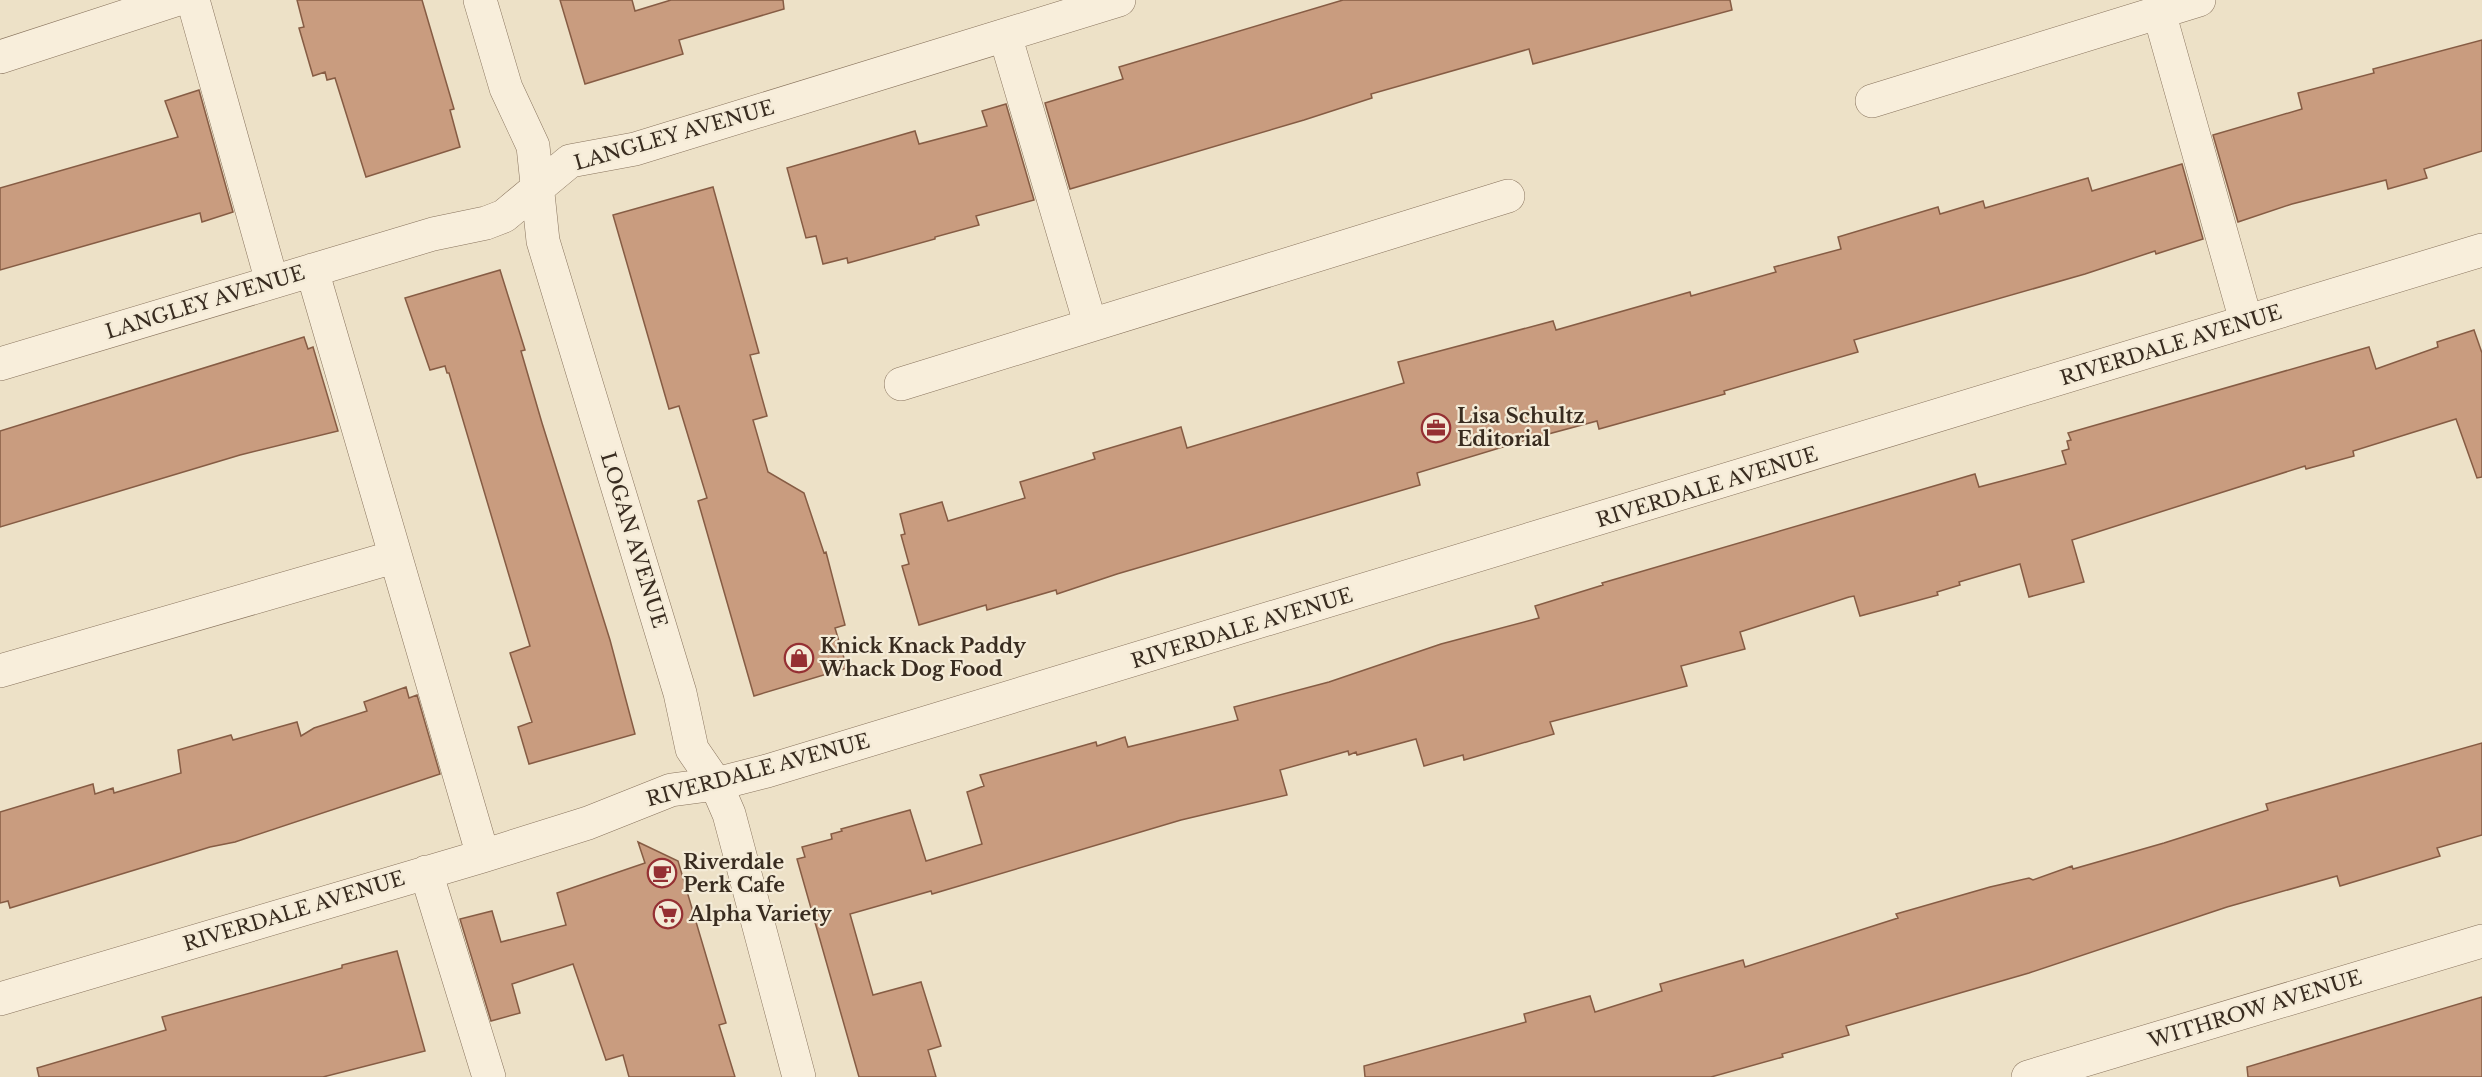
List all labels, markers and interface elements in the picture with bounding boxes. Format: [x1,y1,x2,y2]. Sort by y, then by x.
street label: LANGLEY AVENUE [571,95,777,175]
street label: LANGLEY AVENUE [103,260,307,344]
street label: RIVERDALE AVENUE [2057,300,2285,390]
place label: Lisa Schultz Editorial [1457,404,1585,451]
office icon: Lisa Schultz Editorial [1420,412,1452,444]
street label: RIVERDALE AVENUE [1593,442,1821,532]
street label: LOGAN AVENUE [596,449,672,631]
street label: RIVERDALE AVENUE [1128,583,1356,673]
place label: Knick Knack Paddy Whack Dog Food [819,634,1027,681]
shop icon: Knick Knack Paddy Whack Dog Food [783,642,815,674]
street label: RIVERDALE AVENUE [644,729,872,811]
place label: Riverdale Perk Cafe [683,850,785,897]
cafe icon: Riverdale Perk Cafe [646,857,678,889]
street label: RIVERDALE AVENUE [180,866,408,956]
supermarket icon: Alpha Variety [652,898,684,930]
place label: Alpha Variety [688,902,833,926]
street label: WITHROW AVENUE [2145,965,2365,1053]

